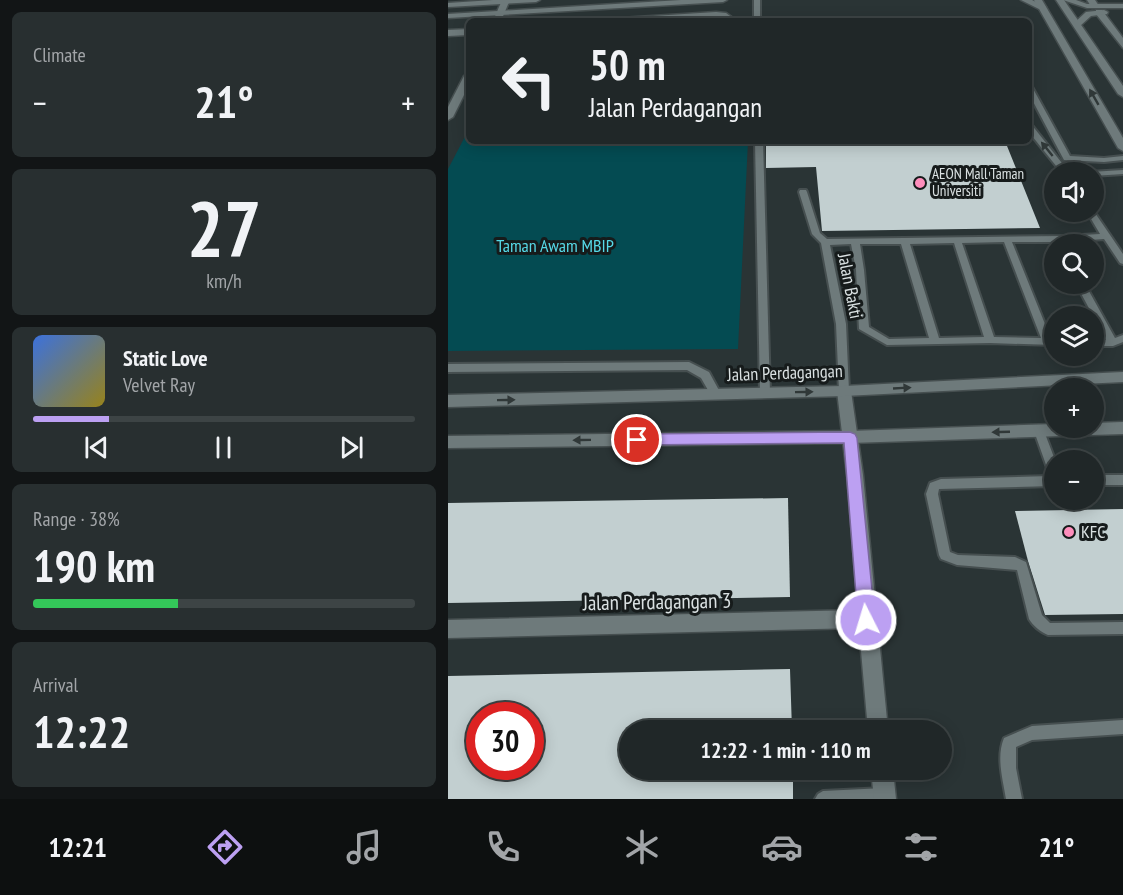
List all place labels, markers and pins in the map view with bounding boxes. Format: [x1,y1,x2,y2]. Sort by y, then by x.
place label: AEON Mall Taman Universiti [932,164,1024,200]
marker: AEON Mall Taman Universiti [913,176,927,190]
pin [611,414,662,465]
place label: KFC [1081,520,1106,543]
marker: KFC [1062,525,1076,539]

